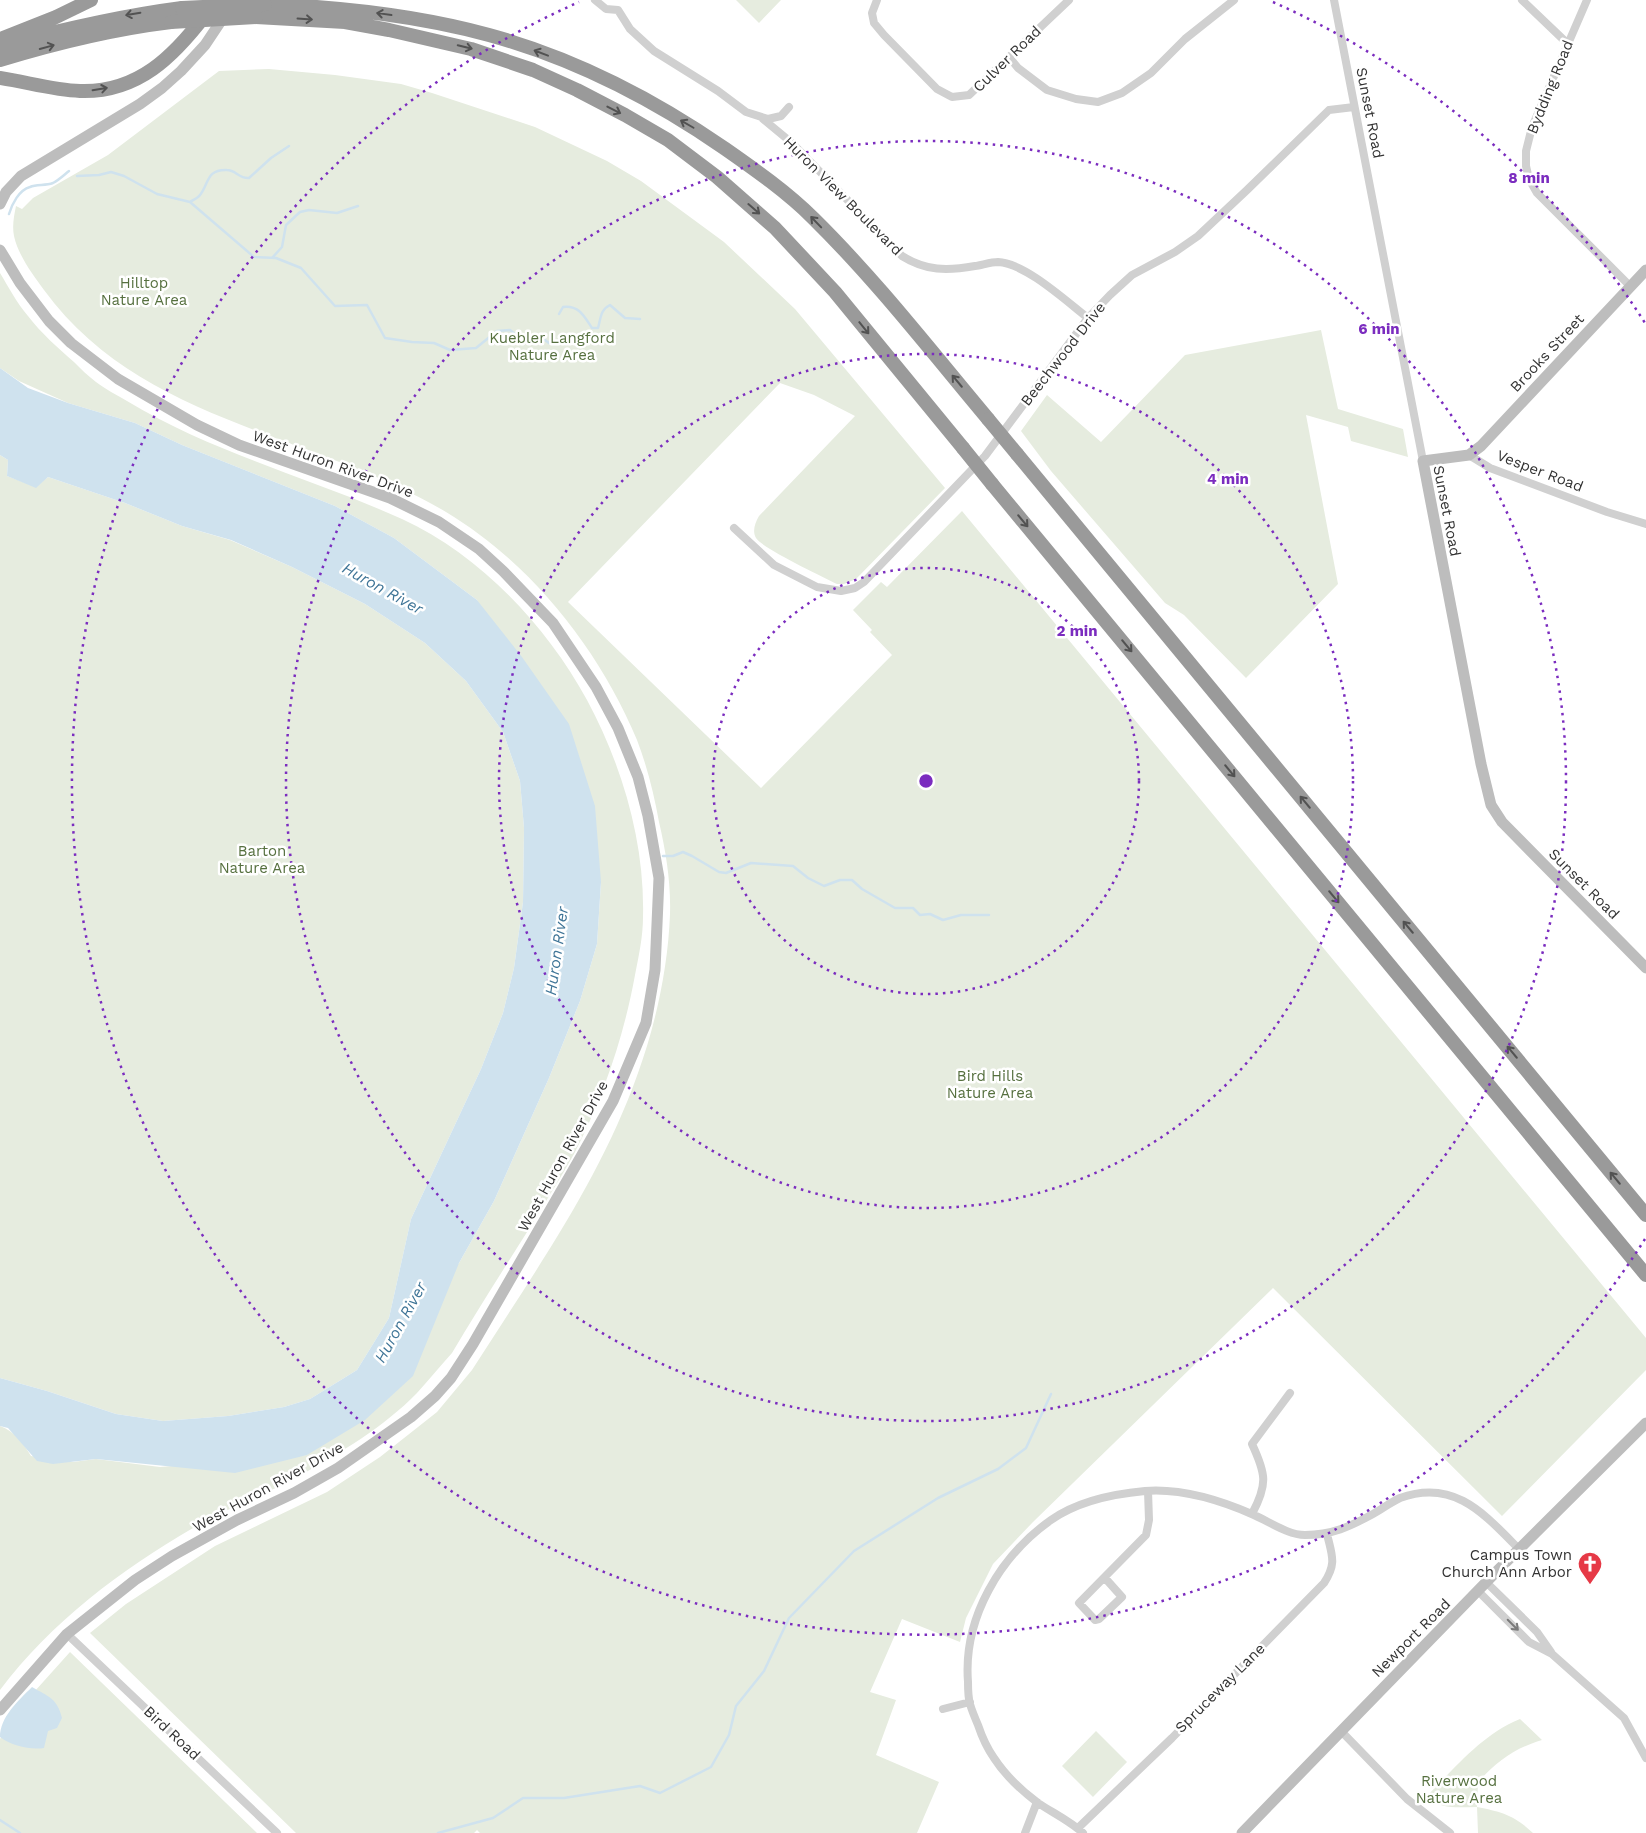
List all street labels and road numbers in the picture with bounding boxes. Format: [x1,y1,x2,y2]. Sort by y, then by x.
street label: Culver Road [969,22,1045,96]
street label: Bydding Road [1523,38,1577,136]
street label: Sunset Road [1352,66,1388,160]
street label: Huron View Boulevard [780,133,906,259]
street label: Beechwood Drive [1017,299,1109,409]
street label: Brooks Street [1506,310,1588,396]
street label: West Huron River Drive [250,426,416,502]
street label: Vesper Road [1494,446,1586,496]
street label: Sunset Road [1429,464,1465,558]
street label: Sunset Road [1545,845,1623,923]
street label: West Huron River Drive [514,1077,612,1235]
street label: West Huron River Drive [189,1438,347,1536]
street label: Newport Road [1368,1595,1454,1681]
street label: Spruceway Lane [1171,1639,1269,1737]
street label: Bird Road [140,1702,204,1764]

